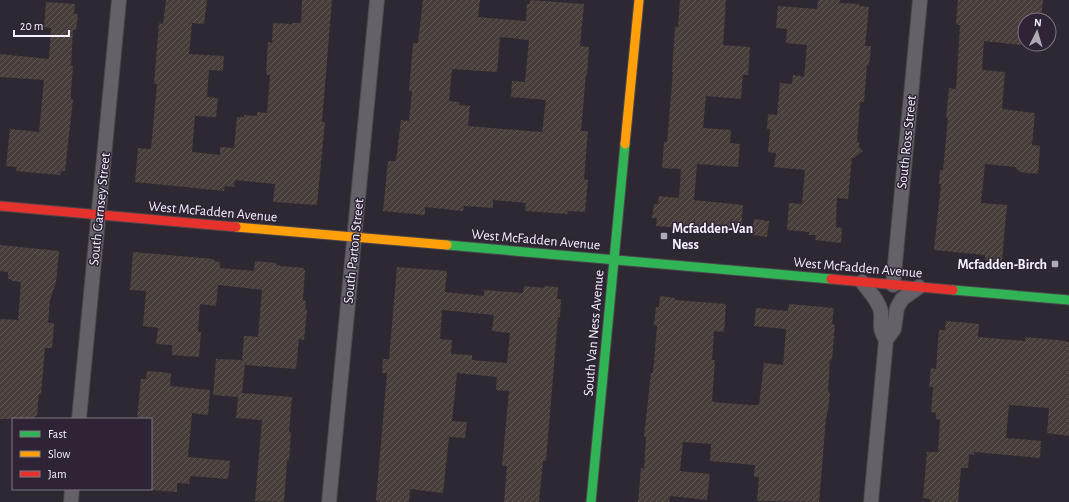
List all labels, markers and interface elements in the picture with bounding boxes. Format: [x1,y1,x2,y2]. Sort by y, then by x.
scale bar [14,12,69,38]
north arrow [1017,12,1057,52]
text: N [1034,17,1042,28]
text: 20 m [20,20,43,32]
street label: South Ross Street [895,94,919,190]
street label: South Garnsey Street [87,151,113,266]
street label: South Parton Street [342,197,367,304]
street label: West McFadden Avenue [148,199,278,225]
place label: Mcfadden-Van Ness [672,222,753,252]
street label: West McFadden Avenue [471,227,601,253]
marker: Mcfadden-Van Ness [659,231,669,241]
street label: West McFadden Avenue [793,255,923,281]
place label: Mcfadden-Birch [957,258,1047,272]
marker: Mcfadden-Birch [1050,259,1060,269]
street label: South Van Ness Avenue [582,269,606,397]
legend [12,418,152,490]
text: Fast [48,428,67,440]
text: Slow [48,448,70,460]
text: Jam [48,468,67,480]

